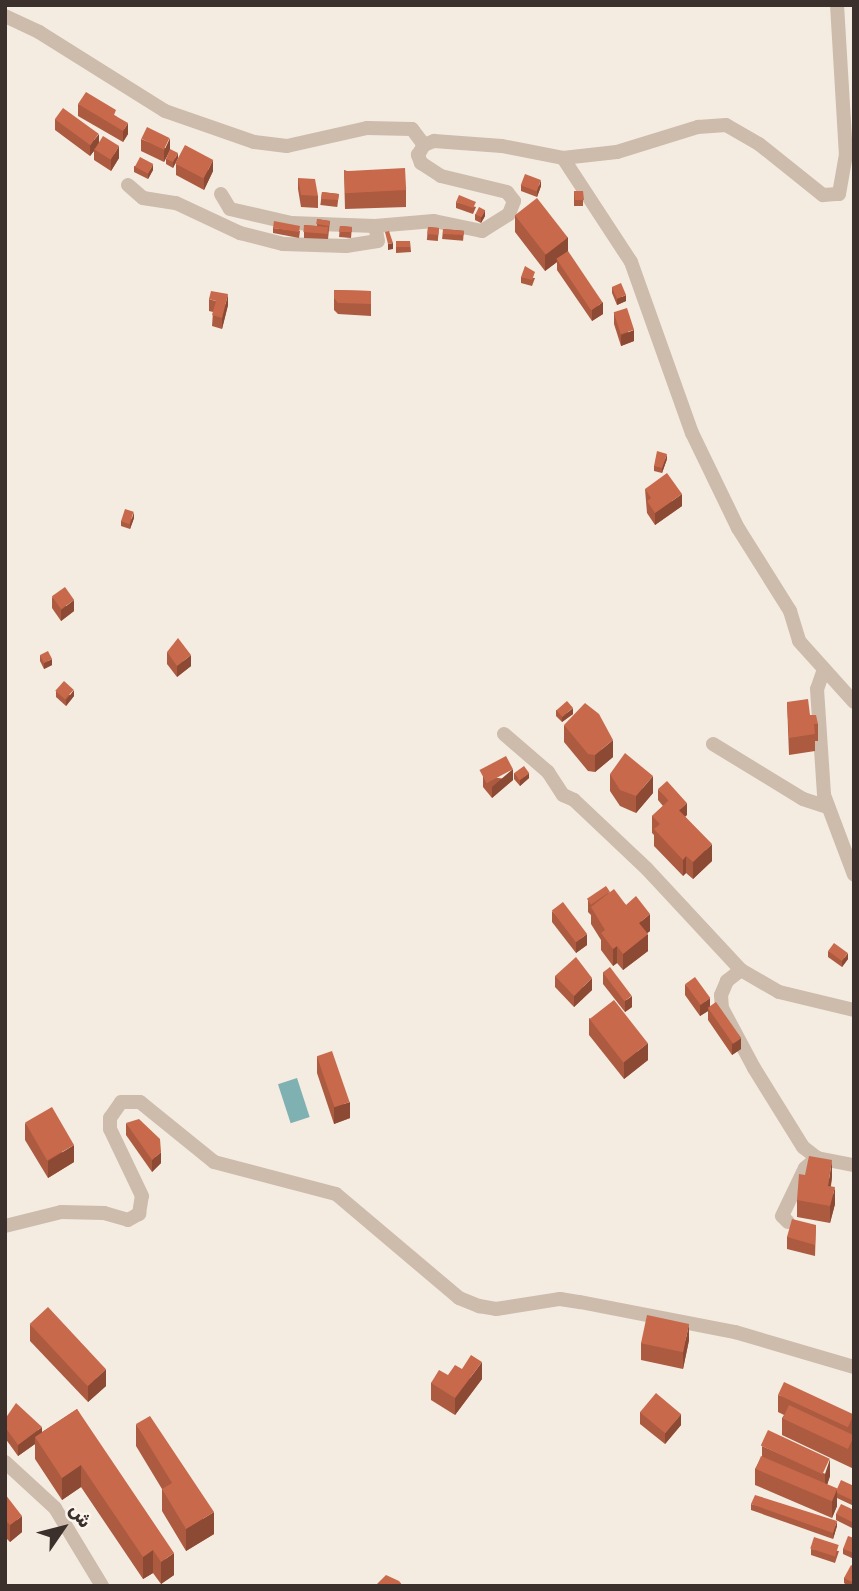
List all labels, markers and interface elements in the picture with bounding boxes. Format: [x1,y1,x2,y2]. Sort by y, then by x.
north arrow [28,1493,98,1563]
text: ش [64,1499,97,1532]

